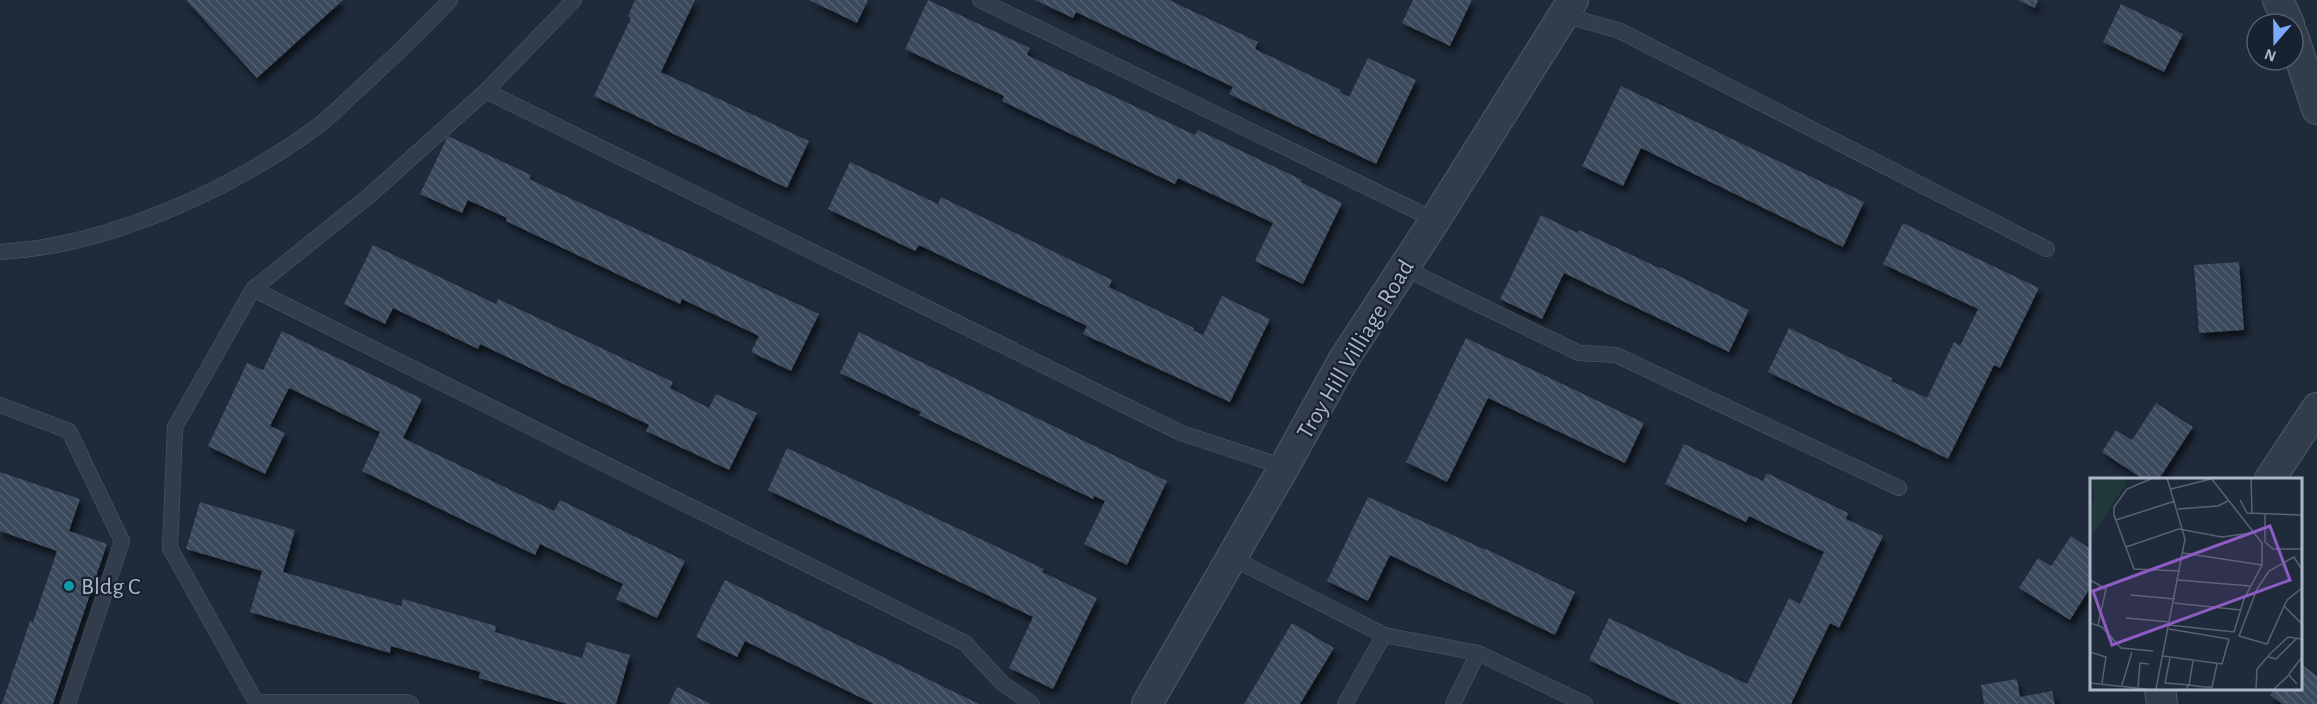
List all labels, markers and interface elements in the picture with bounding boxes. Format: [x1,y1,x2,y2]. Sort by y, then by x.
north arrow [2245,12,2305,72]
text: N [2262,46,2278,65]
street label: Troy Hill Villiage Road [1293,256,1419,443]
inset map [2090,478,2302,689]
place label: Bldg C [81,575,140,599]
marker: Bldg C [62,579,76,593]

